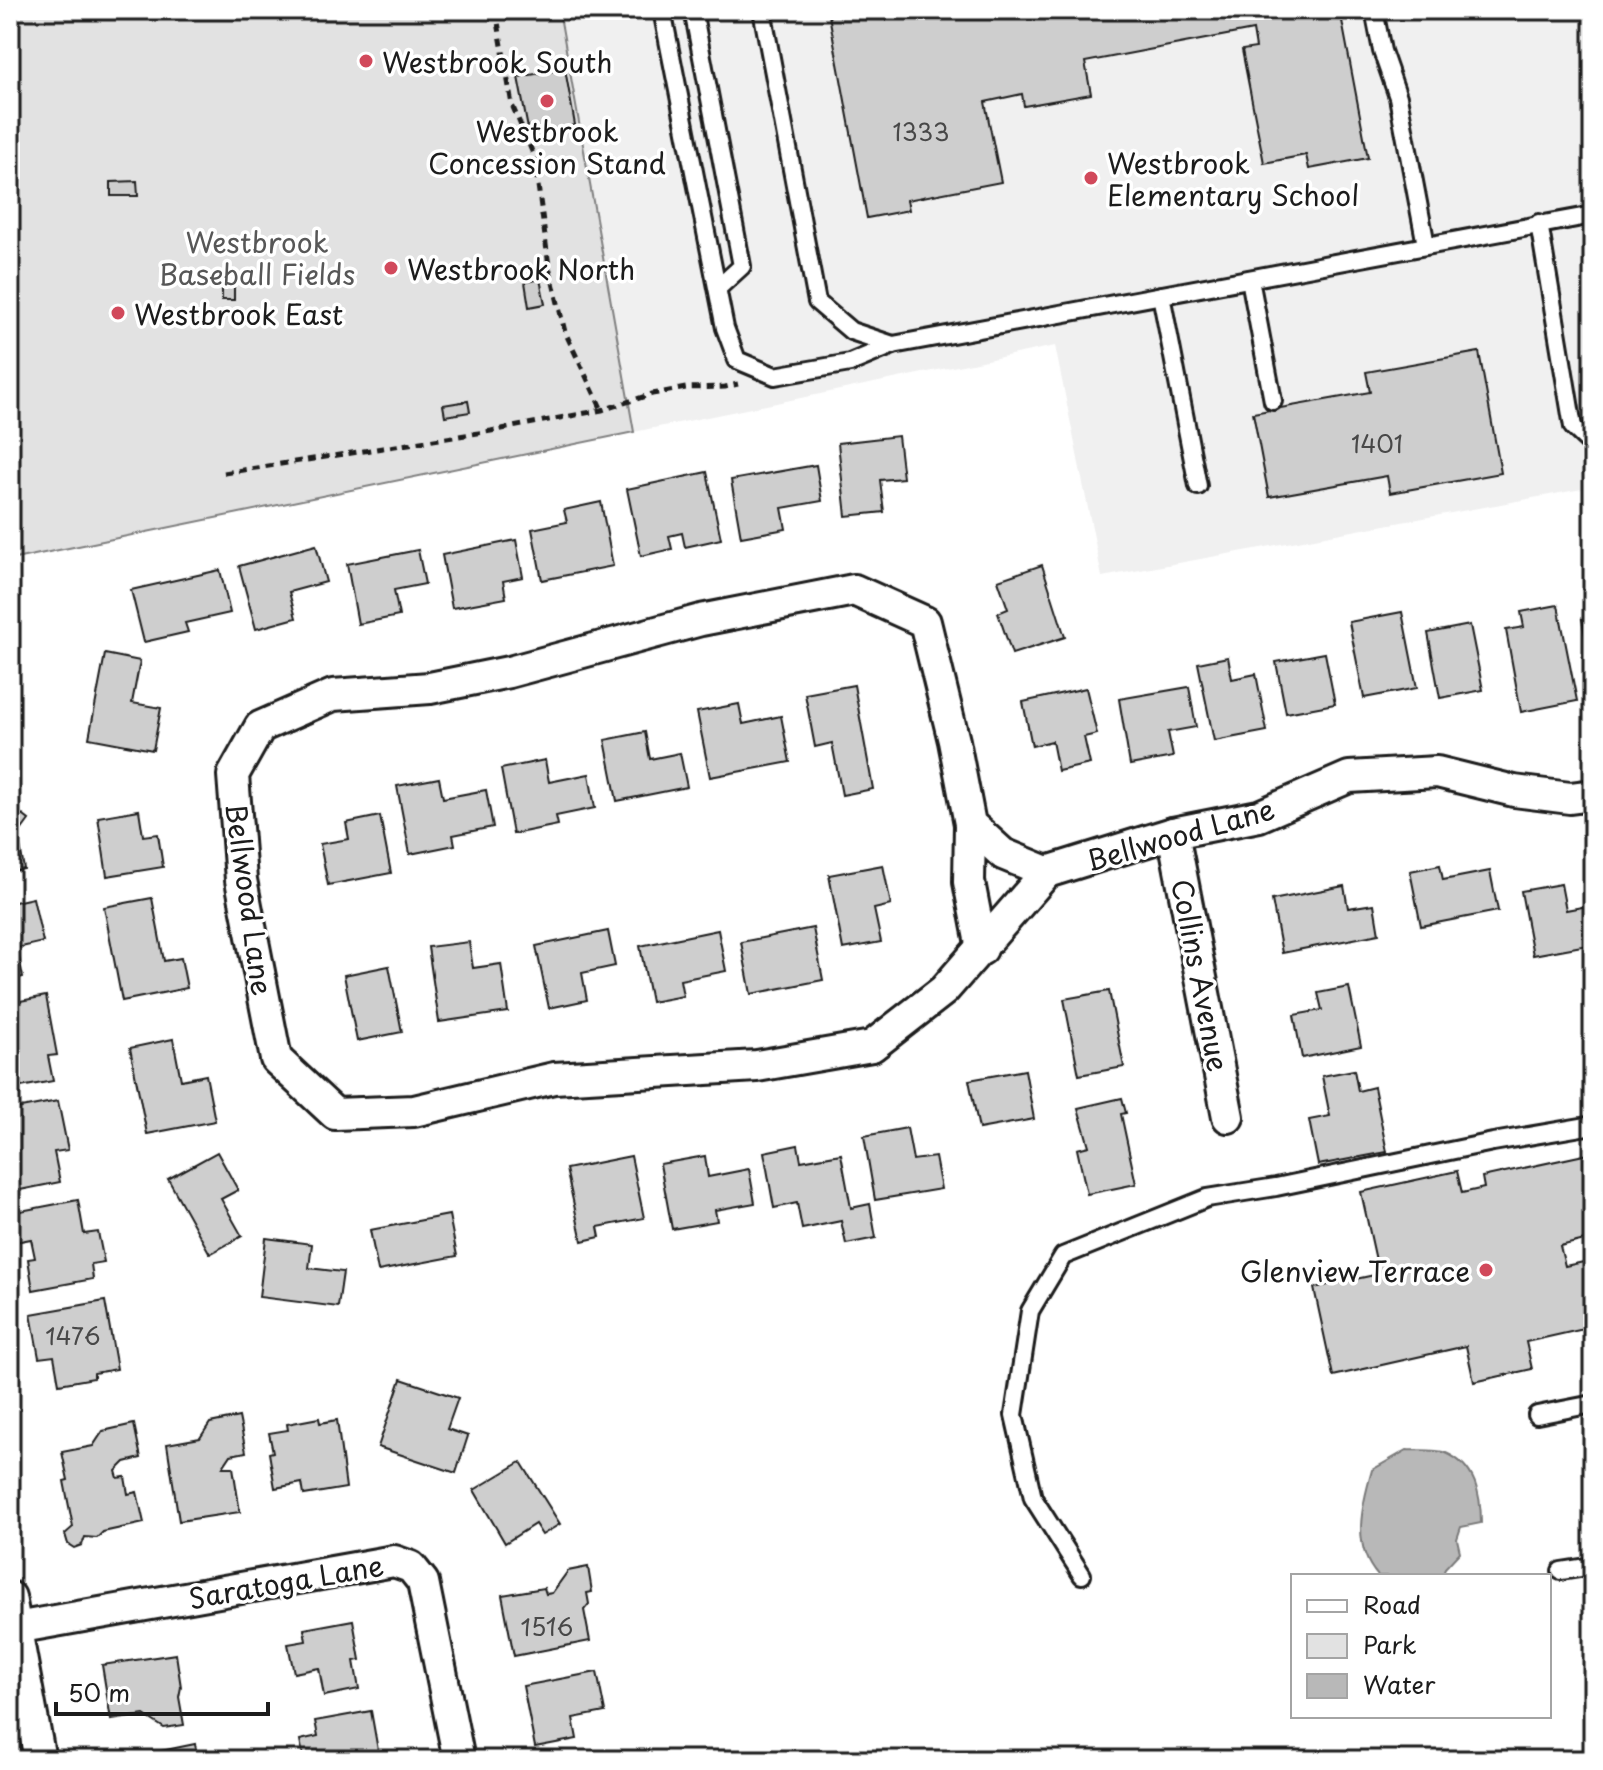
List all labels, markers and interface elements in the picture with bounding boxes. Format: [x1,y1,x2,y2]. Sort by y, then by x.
place label: Westbrook South [382,40,613,83]
marker: Westbrook South [357,52,375,70]
marker: Westbrook Concession Stand [538,92,556,110]
place label: Westbrook Concession Stand [428,109,666,184]
house number: 1333 [893,113,949,149]
place label: Westbrook Elementary School [1107,141,1359,216]
marker: Westbrook Elementary School [1082,169,1100,187]
park label: Westbrook Baseball Fields [159,220,355,295]
place label: Westbrook North [407,247,635,290]
marker: Westbrook North [382,259,400,277]
place label: Westbrook East [134,292,343,335]
marker: Westbrook East [109,304,127,322]
house number: 1401 [1351,425,1403,461]
street label: Bellwood Lane [1081,787,1279,881]
street label: Bellwood Lane [215,800,285,998]
street label: Collins Avenue [1161,875,1241,1075]
place label: Glenview Terrace [1240,1249,1470,1292]
marker: Glenview Terrace [1477,1261,1495,1279]
house number: 1476 [45,1317,101,1353]
street label: Saratoga Lane [185,1543,387,1619]
legend [1291,1574,1551,1718]
text: Road [1363,1586,1421,1622]
house number: 1516 [521,1608,573,1644]
text: Park [1363,1626,1417,1662]
scale bar [56,1666,268,1716]
text: Water [1363,1666,1436,1702]
text: 50 m [68,1674,130,1710]

